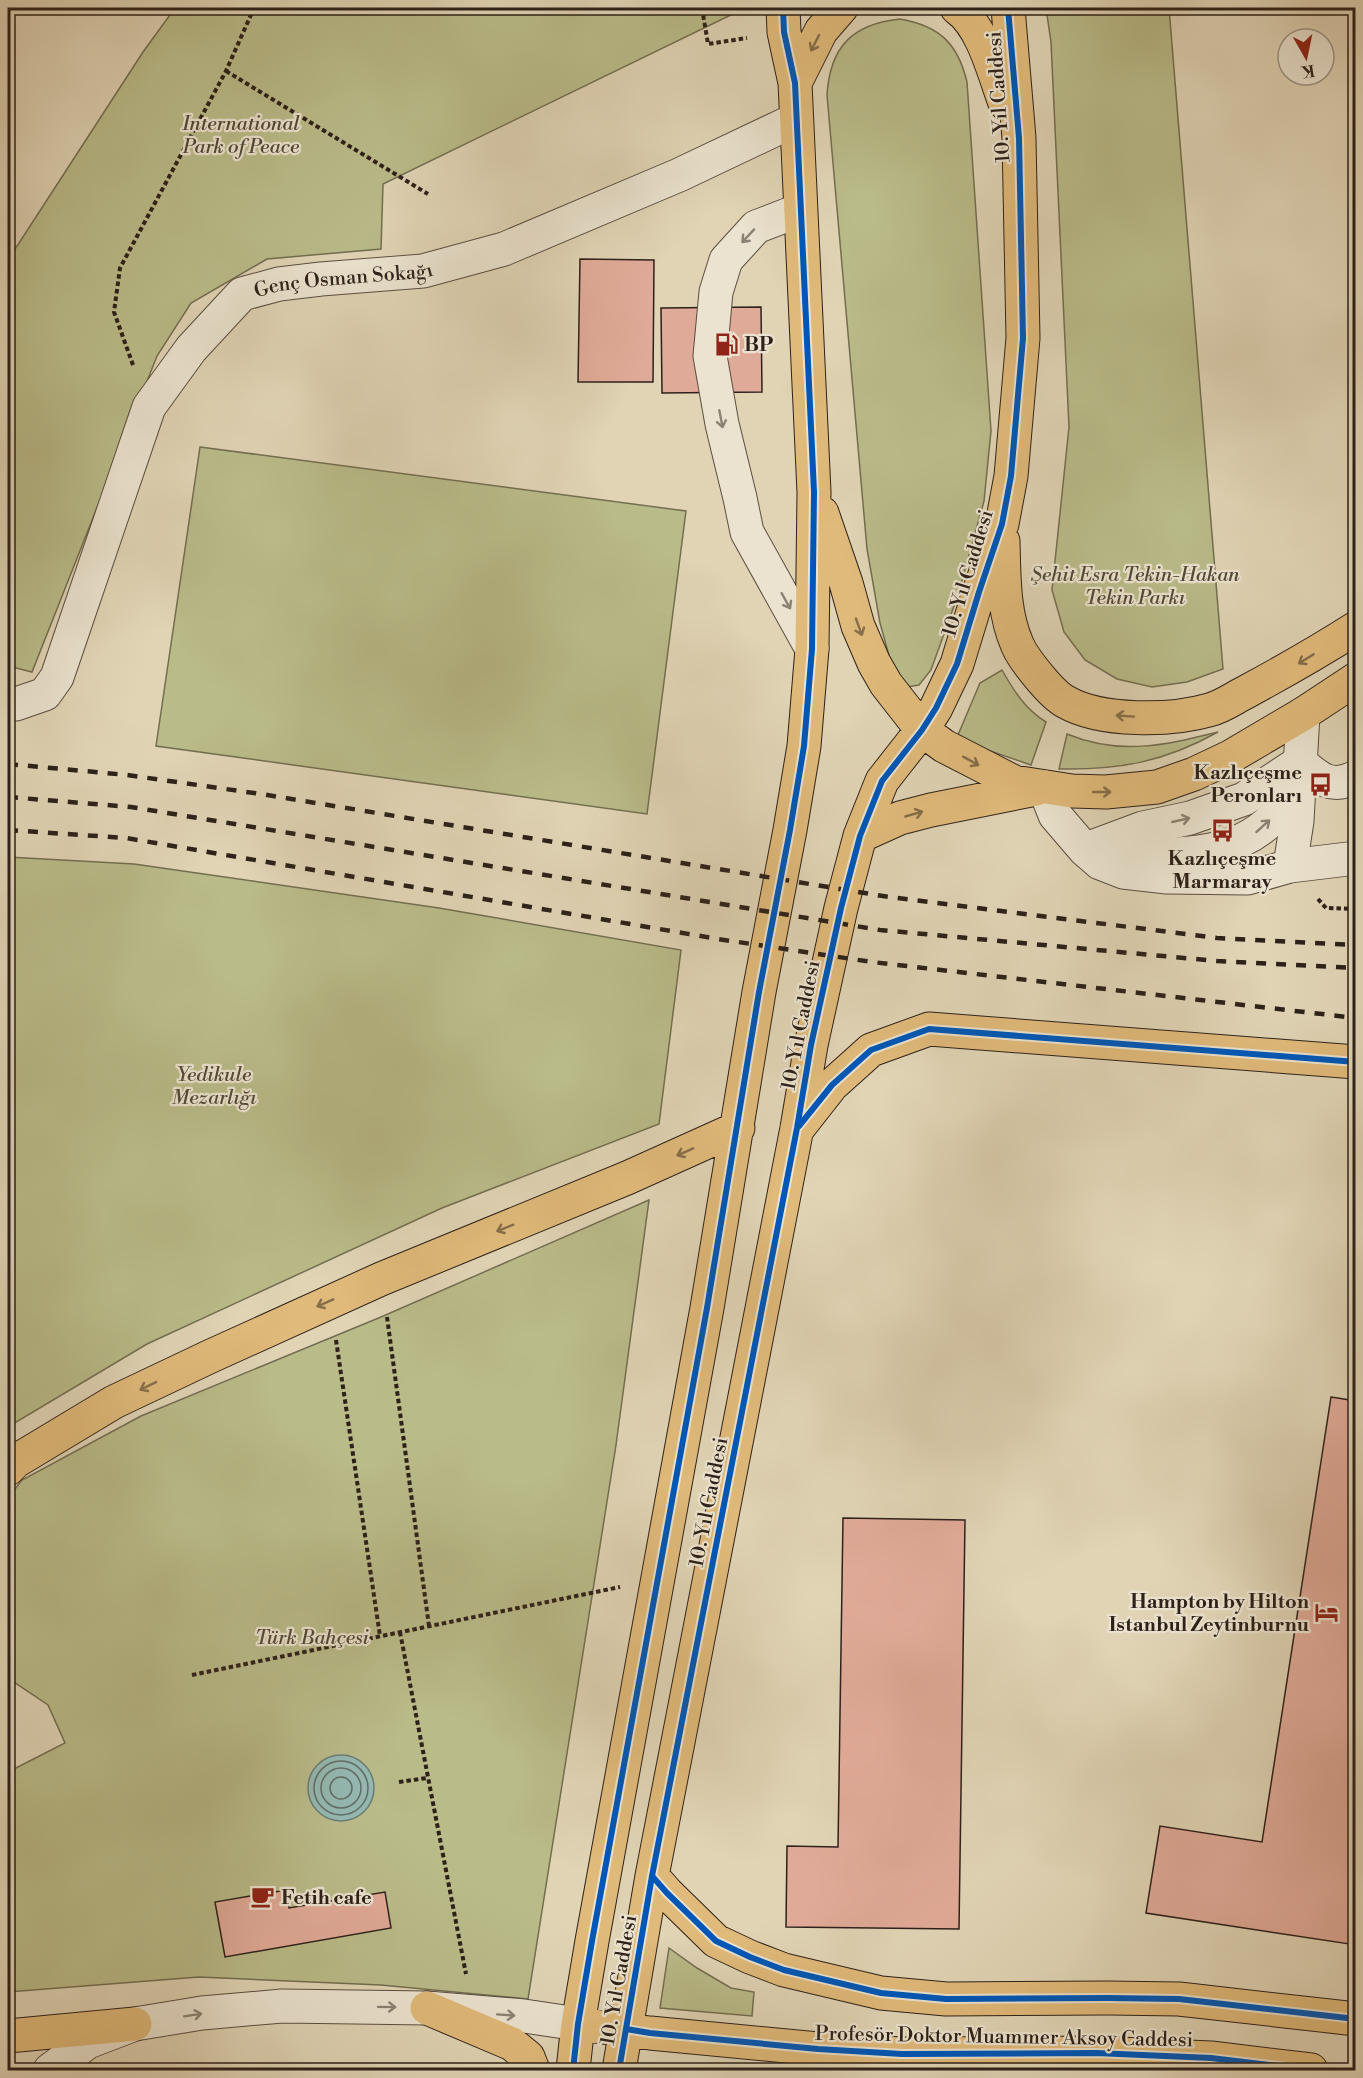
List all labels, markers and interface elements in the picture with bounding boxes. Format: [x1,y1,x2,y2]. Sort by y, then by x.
north arrow [1276,27,1336,87]
street label: 10. Yıl Caddesi [982,30,1017,163]
one-way arrow [808,34,820,52]
text: K [1299,60,1316,82]
park label: International Park of Peace [181,112,300,160]
one-way arrow [741,228,755,243]
street label: Genç Osman Sokağı [251,258,436,304]
fuel station icon: BP [713,331,739,357]
place label: BP [744,333,773,358]
one-way arrow [716,409,727,428]
street label: 10. Yıl Caddesi [937,506,1000,640]
park label: Şehit Esra Tekin-Hakan Tekin Parkı [1030,563,1240,611]
one-way arrow [780,592,792,609]
one-way arrow [854,617,865,636]
one-way arrow [1298,654,1315,666]
one-way arrow [1115,710,1135,721]
one-way arrow [962,755,979,767]
place label: Kazlıçeşme Peronları [1193,761,1303,809]
bus stop icon: Kazlıçeşme Peronları [1307,771,1333,797]
one-way arrow [1092,786,1112,798]
one-way arrow [904,808,923,820]
one-way arrow [1171,814,1190,826]
bus stop icon: Kazlıçeşme Marmaray [1209,817,1235,843]
one-way arrow [1255,819,1270,833]
place label: Kazlıçeşme Marmaray [1168,847,1277,895]
street label: 10. Yıl Caddesi [777,958,826,1092]
park label: Yedikule Mezarlığı [172,1063,257,1111]
one-way arrow [676,1146,694,1158]
one-way arrow [496,1223,515,1234]
one-way arrow [317,1298,335,1310]
one-way arrow [140,1380,158,1392]
street label: 10. Yıl Caddesi [685,1435,734,1569]
place label: Hampton by Hilton Istanbul Zeytinburnu [1109,1590,1310,1638]
hotel icon: Hampton by Hilton Istanbul Zeytinburnu [1314,1600,1340,1626]
park label: Türk Bahçesi [255,1626,370,1651]
cafe icon: Fetih cafe [250,1884,276,1910]
place label: Fetih cafe [281,1886,372,1911]
street label: 10. Yıl Caddesi [596,1913,643,2047]
one-way arrow [377,2001,397,2013]
one-way arrow [182,2009,202,2020]
one-way arrow [495,2009,515,2020]
street label: Profesör Doktor Muammer Aksoy Caddesi [815,2022,1194,2053]

